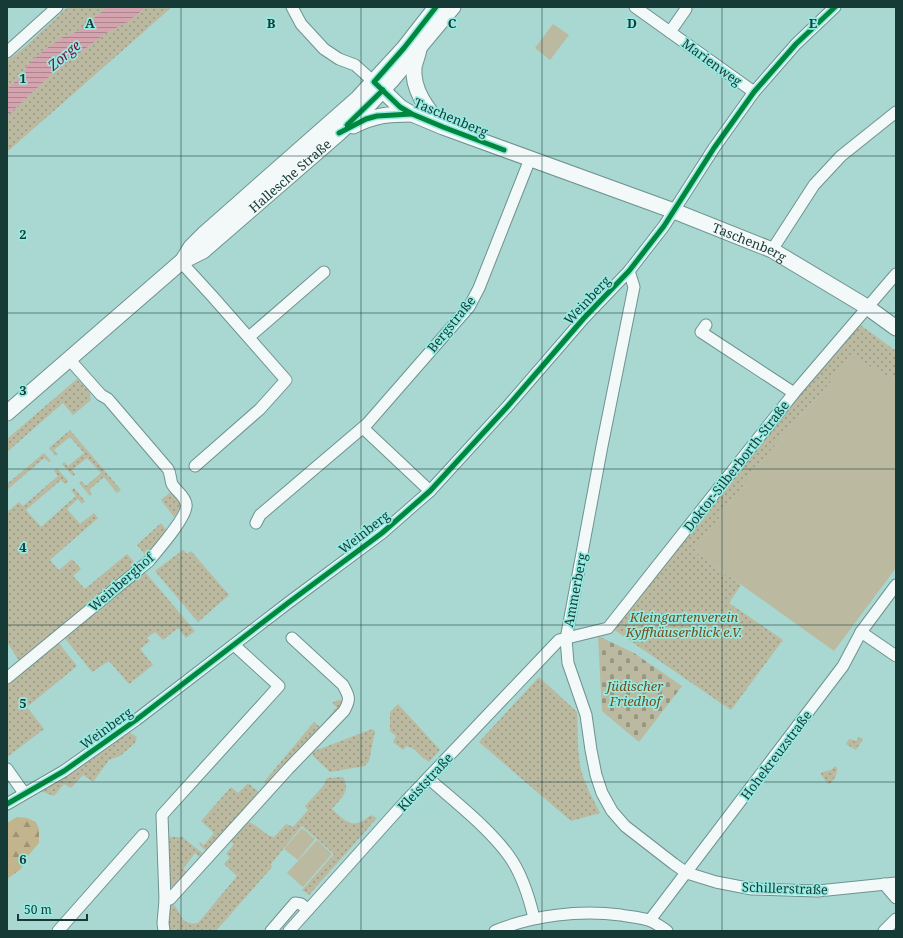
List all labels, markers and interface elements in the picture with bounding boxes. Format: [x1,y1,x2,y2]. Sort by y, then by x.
text: A [85,14,95,32]
text: B [267,14,276,32]
text: C [448,14,457,32]
text: D [627,14,637,32]
text: E [809,14,818,32]
street label: Marienweg [678,34,746,90]
water label: Zorge [43,36,85,75]
text: 1 [19,69,27,87]
street label: Taschenberg [411,93,491,141]
street label: Hallesche Straße [245,135,335,216]
street label: Taschenberg [710,218,790,266]
text: 2 [19,225,27,243]
street label: Weinberg [560,272,614,328]
street label: Bergstraße [423,292,479,356]
text: 3 [19,381,27,399]
street label: Doktor-Silberborth-Straße [679,397,793,535]
street label: Weinberg [335,506,393,558]
text: 4 [19,538,27,556]
street label: Weinberghof [85,548,158,615]
street label: Ammerberg [559,552,591,628]
park label: Kleingartenverein Kyffhäuserblick e.V. [625,608,742,641]
park label: Jüdischer Friedhof [604,677,664,710]
text: 5 [19,694,27,712]
street label: Weinberg [76,703,136,753]
street label: Hohekreuzstraße [736,707,816,803]
street label: Kleiststraße [393,749,457,815]
text: 6 [19,850,27,868]
street label: Schillerstraße [742,878,828,898]
scale bar [18,896,87,922]
text: 50 m [24,901,52,918]

